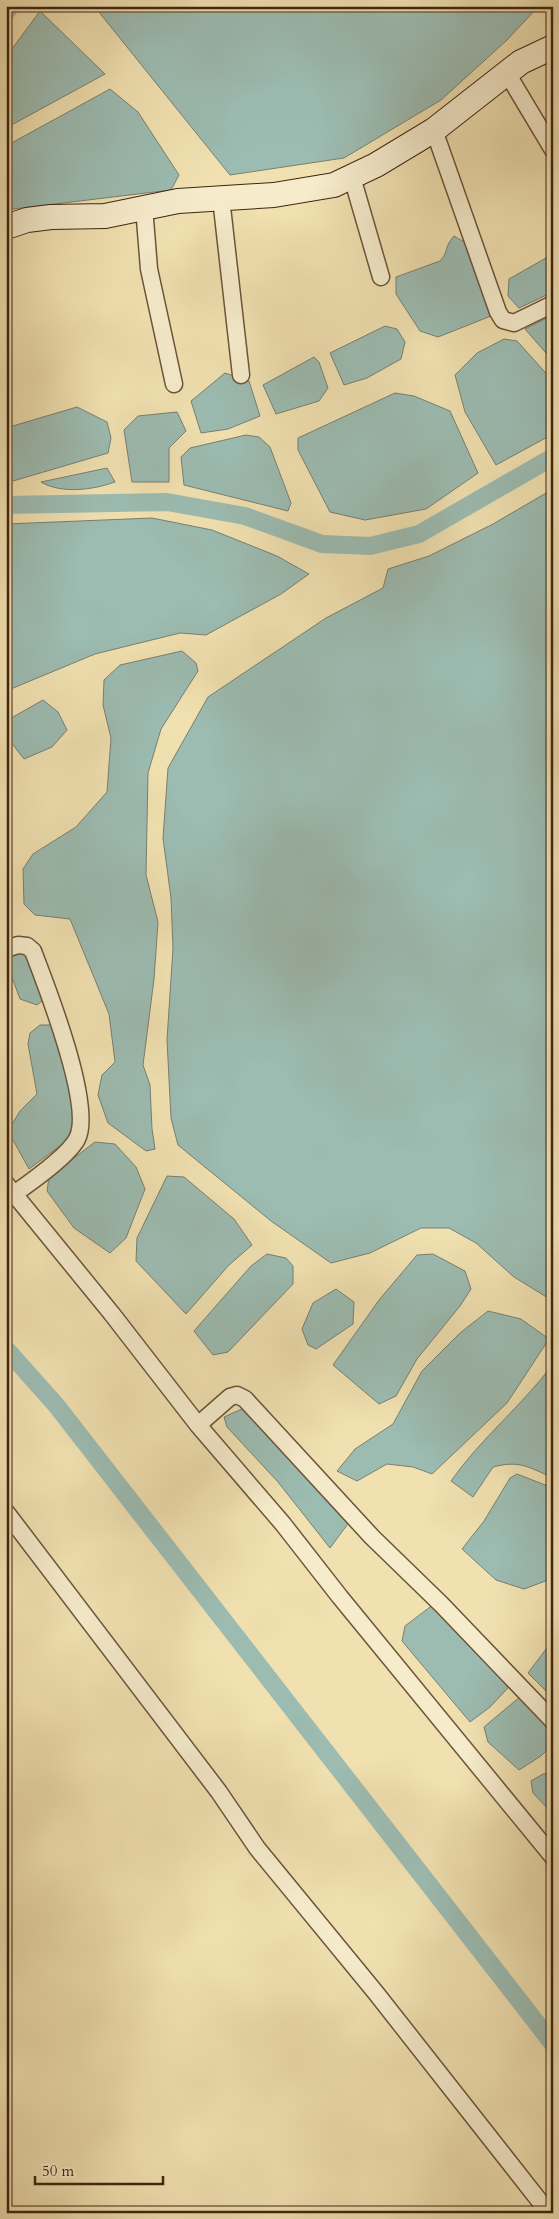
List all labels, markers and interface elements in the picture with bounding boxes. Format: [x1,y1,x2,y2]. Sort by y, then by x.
scale bar [35,2154,162,2186]
text: 50 m [42,2161,74,2181]

